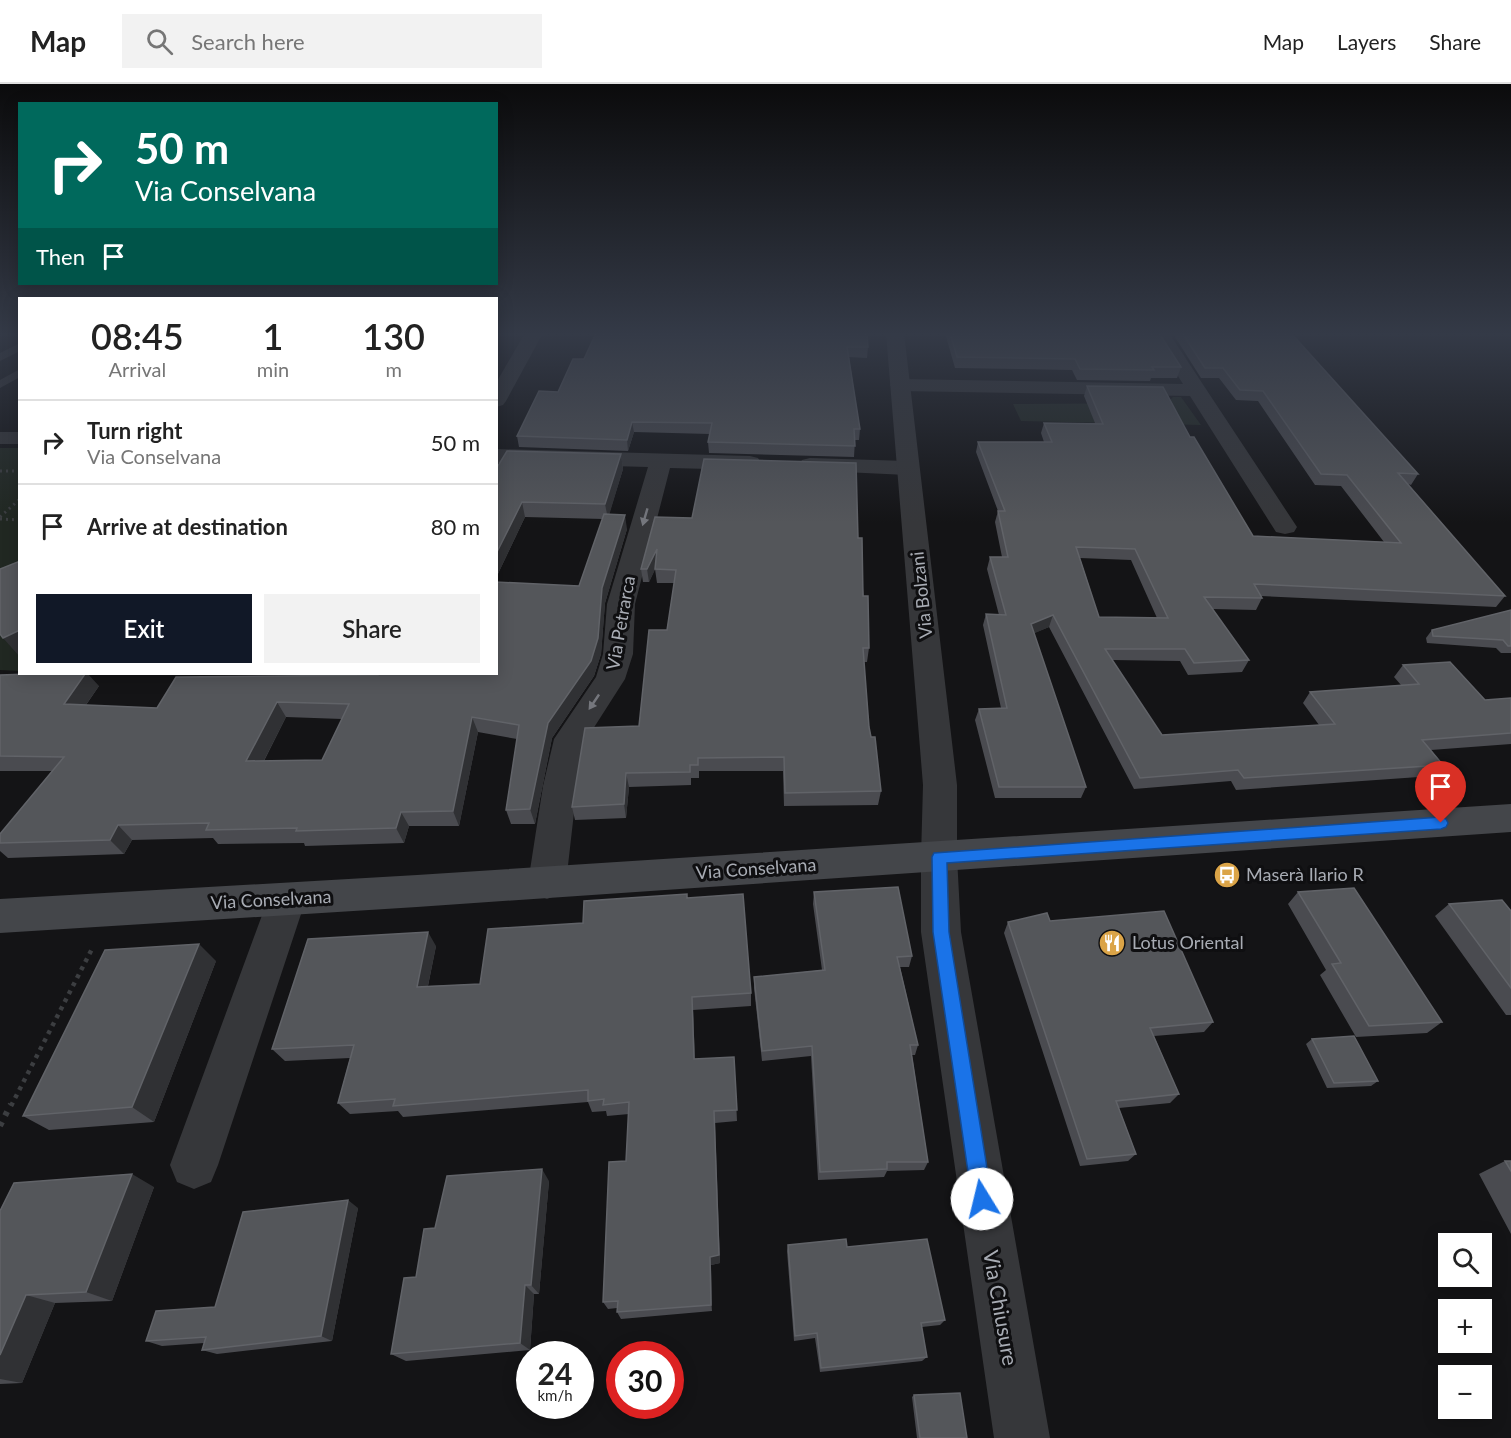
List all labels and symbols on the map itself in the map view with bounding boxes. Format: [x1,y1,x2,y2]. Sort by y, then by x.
one-way arrow [640,508,649,526]
street label: Via Bolzani [905,550,937,640]
street label: Via Petrarca [601,574,639,672]
one-way arrow [588,694,600,710]
pin [1415,761,1466,823]
street label: Via Conselvana [695,853,817,883]
bus stop icon: Maserà Ilario R [1212,860,1242,890]
place label: Maserà Ilario R [1246,863,1364,885]
street label: Via Conselvana [210,885,332,913]
restaurant icon: Lotus Oriental [1097,928,1127,958]
place label: Lotus Oriental [1132,931,1244,953]
position arrow [950,1167,1014,1231]
street label: Via Chiusure [979,1248,1024,1367]
speed limit sign: 30 [606,1341,684,1419]

